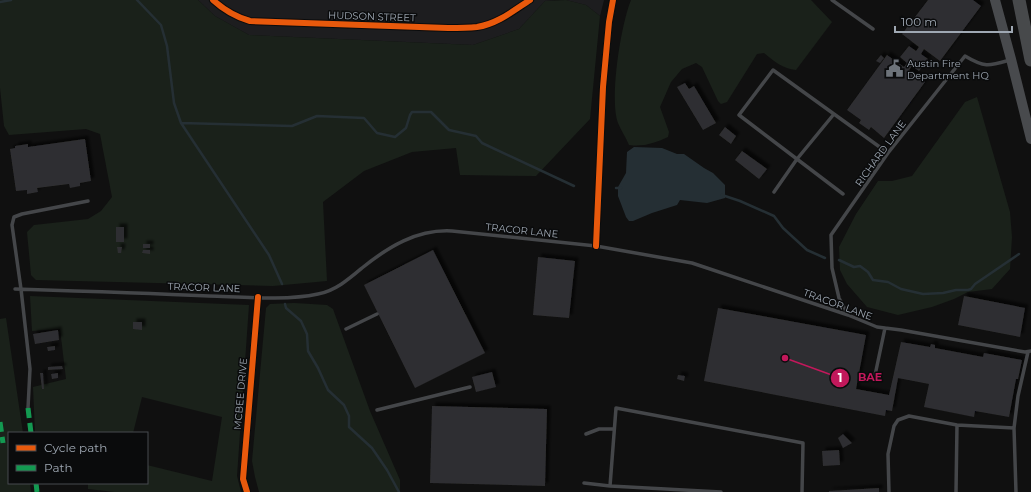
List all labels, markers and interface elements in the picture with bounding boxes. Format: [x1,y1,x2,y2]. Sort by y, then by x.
street label: HUDSON STREET [328,8,416,25]
scale bar [895,8,1012,34]
text: 100 m [901,14,937,29]
place label: Austin Fire Department HQ [907,57,989,82]
public building icon: Austin Fire Department HQ [884,59,904,79]
street label: RICHARD LANE [852,117,909,189]
street label: TRACOR LANE [485,220,559,241]
street label: TRACOR LANE [167,280,241,295]
street label: TRACOR LANE [801,286,875,323]
street label: MCBEE DRIVE [231,357,250,431]
callout: BAE [830,366,890,389]
text: 1 [838,370,842,385]
text: BAE [858,370,882,384]
legend [8,432,148,484]
text: Cycle path [44,440,107,455]
text: Path [44,460,73,475]

